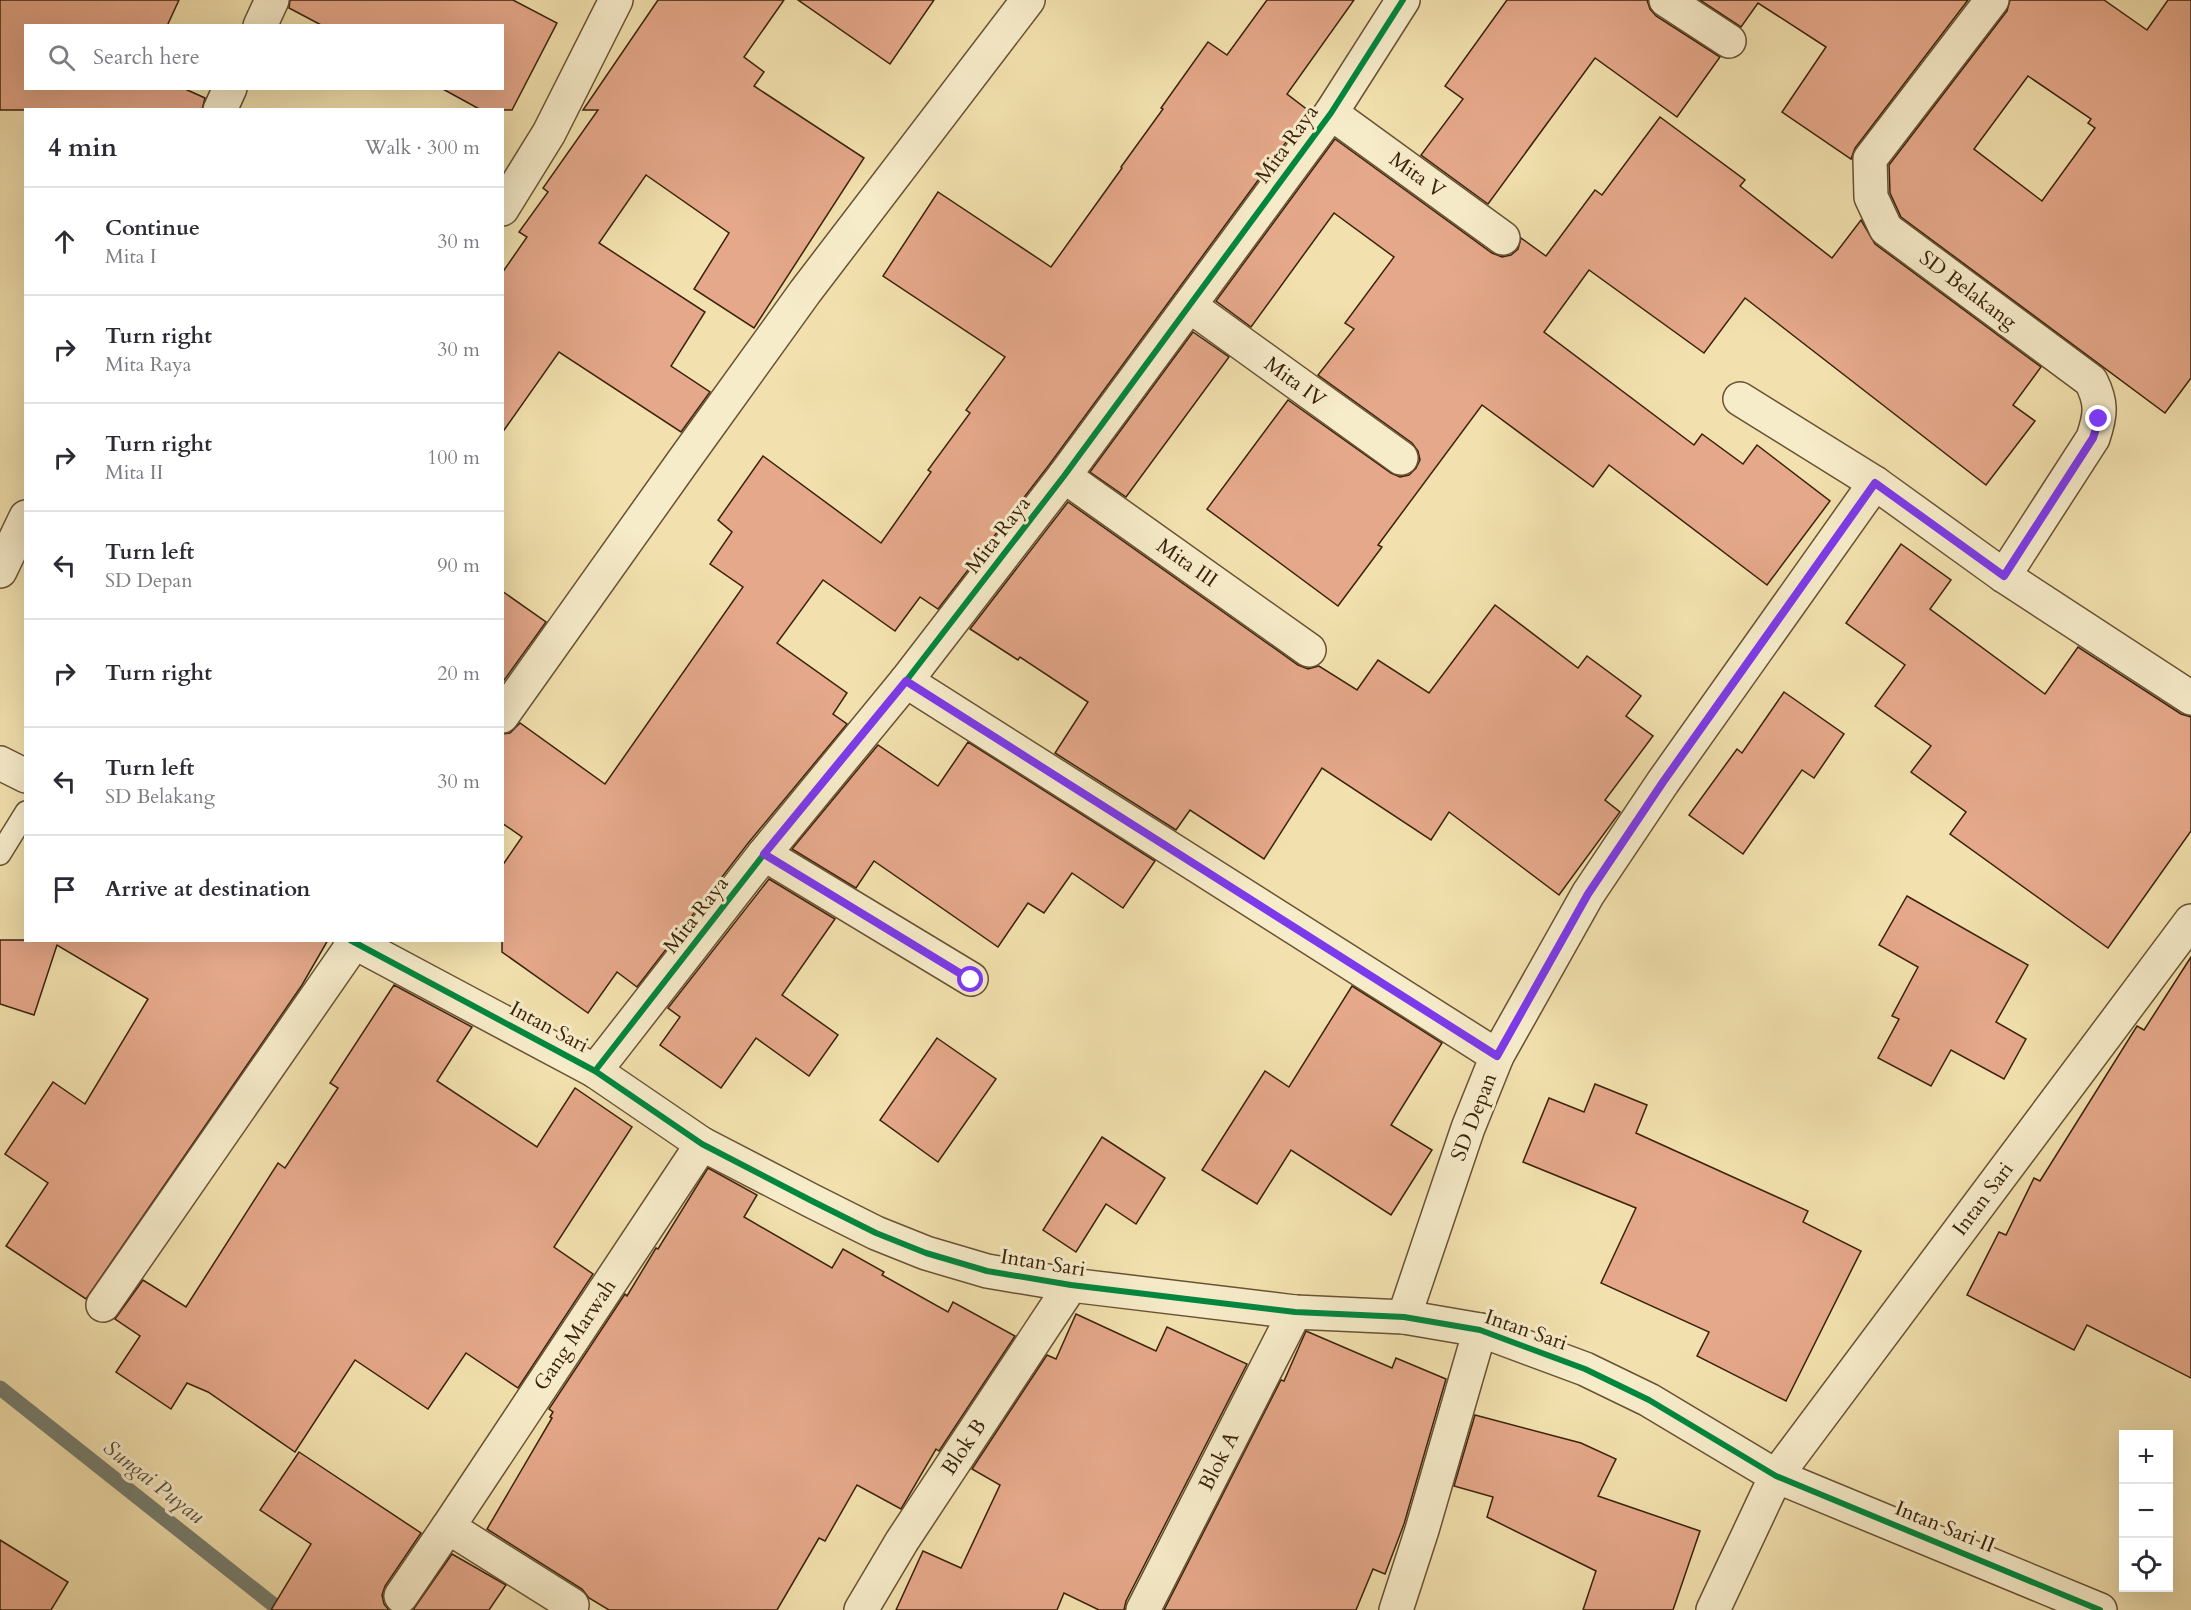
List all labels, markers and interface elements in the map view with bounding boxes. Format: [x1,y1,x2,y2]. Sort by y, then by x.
search box [24,24,504,90]
icon: search [45,41,78,74]
text: Search here [93,42,200,72]
street label: Mita Raya [1249,99,1325,189]
text: 4 min [48,130,117,165]
text: Walk · 300 m [365,134,480,161]
street label: Mita V [1383,145,1451,205]
text: Continue [105,213,200,243]
icon: ahead [48,225,81,258]
text: 30 m [437,228,480,255]
text: Mita I [105,243,157,270]
street label: SD Belakang [1913,244,2023,336]
text: Turn right [105,321,212,351]
icon: right [48,333,81,366]
text: 30 m [437,336,480,363]
street label: Mita IV [1258,350,1332,415]
text: Mita Raya [105,351,192,378]
route end [2085,405,2111,431]
text: Turn right [105,429,212,459]
icon: right [48,441,81,474]
text: 100 m [427,444,480,471]
text: Mita II [105,459,163,486]
street label: Mita Raya [959,490,1037,580]
street label: Mita III [1151,531,1223,595]
text: Turn left [105,537,194,567]
icon: left [48,549,81,582]
text: 90 m [437,552,480,579]
text: SD Depan [105,567,193,594]
icon: right [48,657,81,690]
text: Turn right [105,658,212,688]
text: 20 m [437,660,480,687]
text: Turn left [105,753,194,783]
icon: left [48,765,81,798]
text: 30 m [437,768,480,795]
text: SD Belakang [105,783,215,810]
street label: Mita Raya [657,870,735,960]
icon: arrive [48,873,81,906]
text: Arrive at destination [105,874,310,904]
route start [957,966,983,992]
street label: Intan Sari [504,994,594,1060]
street label: SD Depan [1444,1069,1504,1165]
street label: Intan Sari [1946,1156,2020,1242]
street label: Intan Sari [998,1242,1088,1284]
street label: Gang Marwah [527,1273,623,1397]
street label: Intan Sari [1481,1302,1571,1358]
street label: Blok B [935,1413,993,1481]
street label: Blok A [1192,1426,1246,1496]
map controls [2119,1430,2173,1592]
button: + [2119,1430,2173,1484]
water label: Sungai Puyau [97,1433,211,1531]
button: − [2119,1484,2173,1538]
street label: Intan Sari II [1891,1494,1999,1560]
button: locate [2119,1538,2173,1592]

